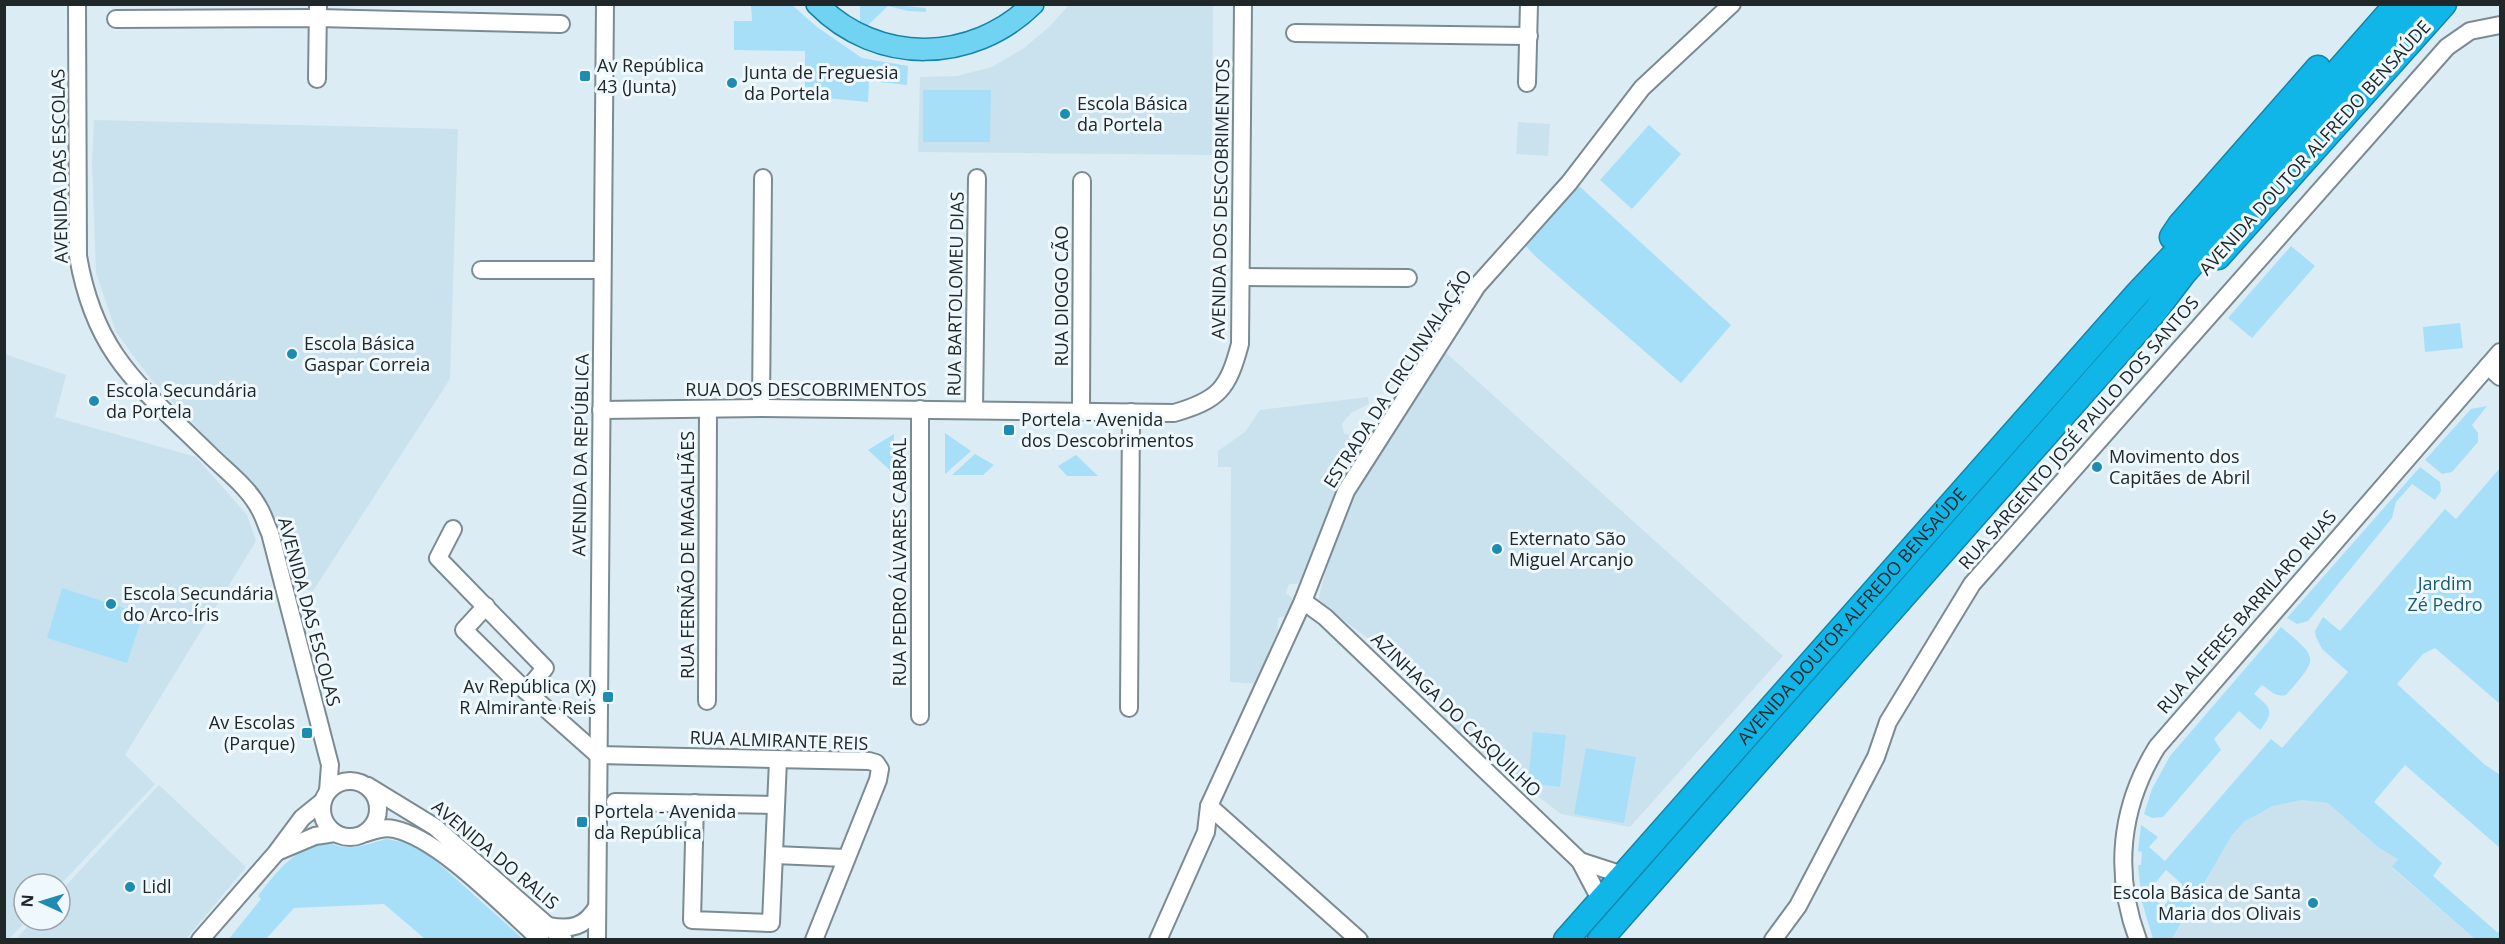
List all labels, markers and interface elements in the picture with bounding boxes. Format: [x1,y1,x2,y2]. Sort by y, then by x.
street label: AVENIDA DOUTOR ALFREDO BENSAÚDE [2193,15,2435,280]
place label: Av República 43 (Junta) [597,53,704,98]
street label: AVENIDA DOS DESCOBRIMENTOS [1206,58,1234,340]
place label: Junta de Freguesia da Portela [742,60,899,105]
street label: AVENIDA DAS ESCOLAS [45,68,73,264]
marker: Av República 43 (Junta) [578,69,592,83]
marker: Junta de Freguesia da Portela [725,76,739,90]
place label: Escola Básica da Portela [1077,91,1188,136]
marker: Escola Básica da Portela [1058,107,1072,121]
street label: RUA BARTOLOMEU DIAS [941,191,969,397]
street label: RUA DIOGO CÃO [1049,226,1073,366]
street label: ESTRADA DA CIRCUNVALAÇÃO [1317,265,1477,492]
street label: RUA SARGENTO JOSÉ PAULO DOS SANTOS [1953,290,2204,574]
place label: Escola Básica Gaspar Correia [304,331,430,376]
marker: Escola Básica Gaspar Correia [285,347,299,361]
street label: AVENIDA DA REPÚBLICA [566,353,594,557]
street label: RUA DOS DESCOBRIMENTOS [685,377,927,401]
place label: Escola Secundária da Portela [106,378,257,423]
marker: Escola Secundária da Portela [87,394,101,408]
place label: Portela - Avenida dos Descobrimentos [1021,407,1194,452]
marker: Portela - Avenida dos Descobrimentos [1002,423,1016,437]
street label: RUA FERNÃO DE MAGALHÃES [675,431,699,679]
street label: RUA PEDRO ÁLVARES CABRAL [887,438,911,686]
place label: Movimento dos Capitães de Abril [2109,444,2250,489]
marker: Movimento dos Capitães de Abril [2090,460,2104,474]
street label: AVENIDA DOUTOR ALFREDO BENSAÚDE [1731,482,1971,749]
street label: RUA ALFERES BARRILARO RUAS [2151,504,2341,718]
street label: AVENIDA DAS ESCOLAS [273,515,347,709]
place label: Externato São Miguel Arcanjo [1509,526,1634,571]
marker: Externato São Miguel Arcanjo [1490,542,1504,556]
park label: Jardim Zé Pedro [2407,571,2483,616]
place label: Escola Secundária do Arco-Íris [123,581,274,626]
marker: Escola Secundária do Arco-Íris [104,597,118,611]
street label: AZINHAGA DO CASQUILHO [1367,627,1547,802]
place label: Av República (X) R Almirante Reis [459,674,596,719]
marker: Av República (X) R Almirante Reis [601,690,615,704]
place label: Av Escolas (Parque) [209,710,295,755]
street label: RUA ALMIRANTE REIS [689,725,869,755]
marker: Av Escolas (Parque) [300,726,314,740]
street label: AVENIDA DO RALIS [427,794,564,914]
place label: Portela - Avenida da República [594,799,736,844]
marker: Portela - Avenida da República [575,815,589,829]
north arrow [12,872,72,932]
place label: Lidl [142,874,172,898]
marker: Lidl [123,880,137,894]
place label: Escola Básica de Santa Maria dos Olivais [2113,880,2301,925]
text: N [16,894,38,908]
marker: Escola Básica de Santa Maria dos Olivais [2306,896,2320,910]

